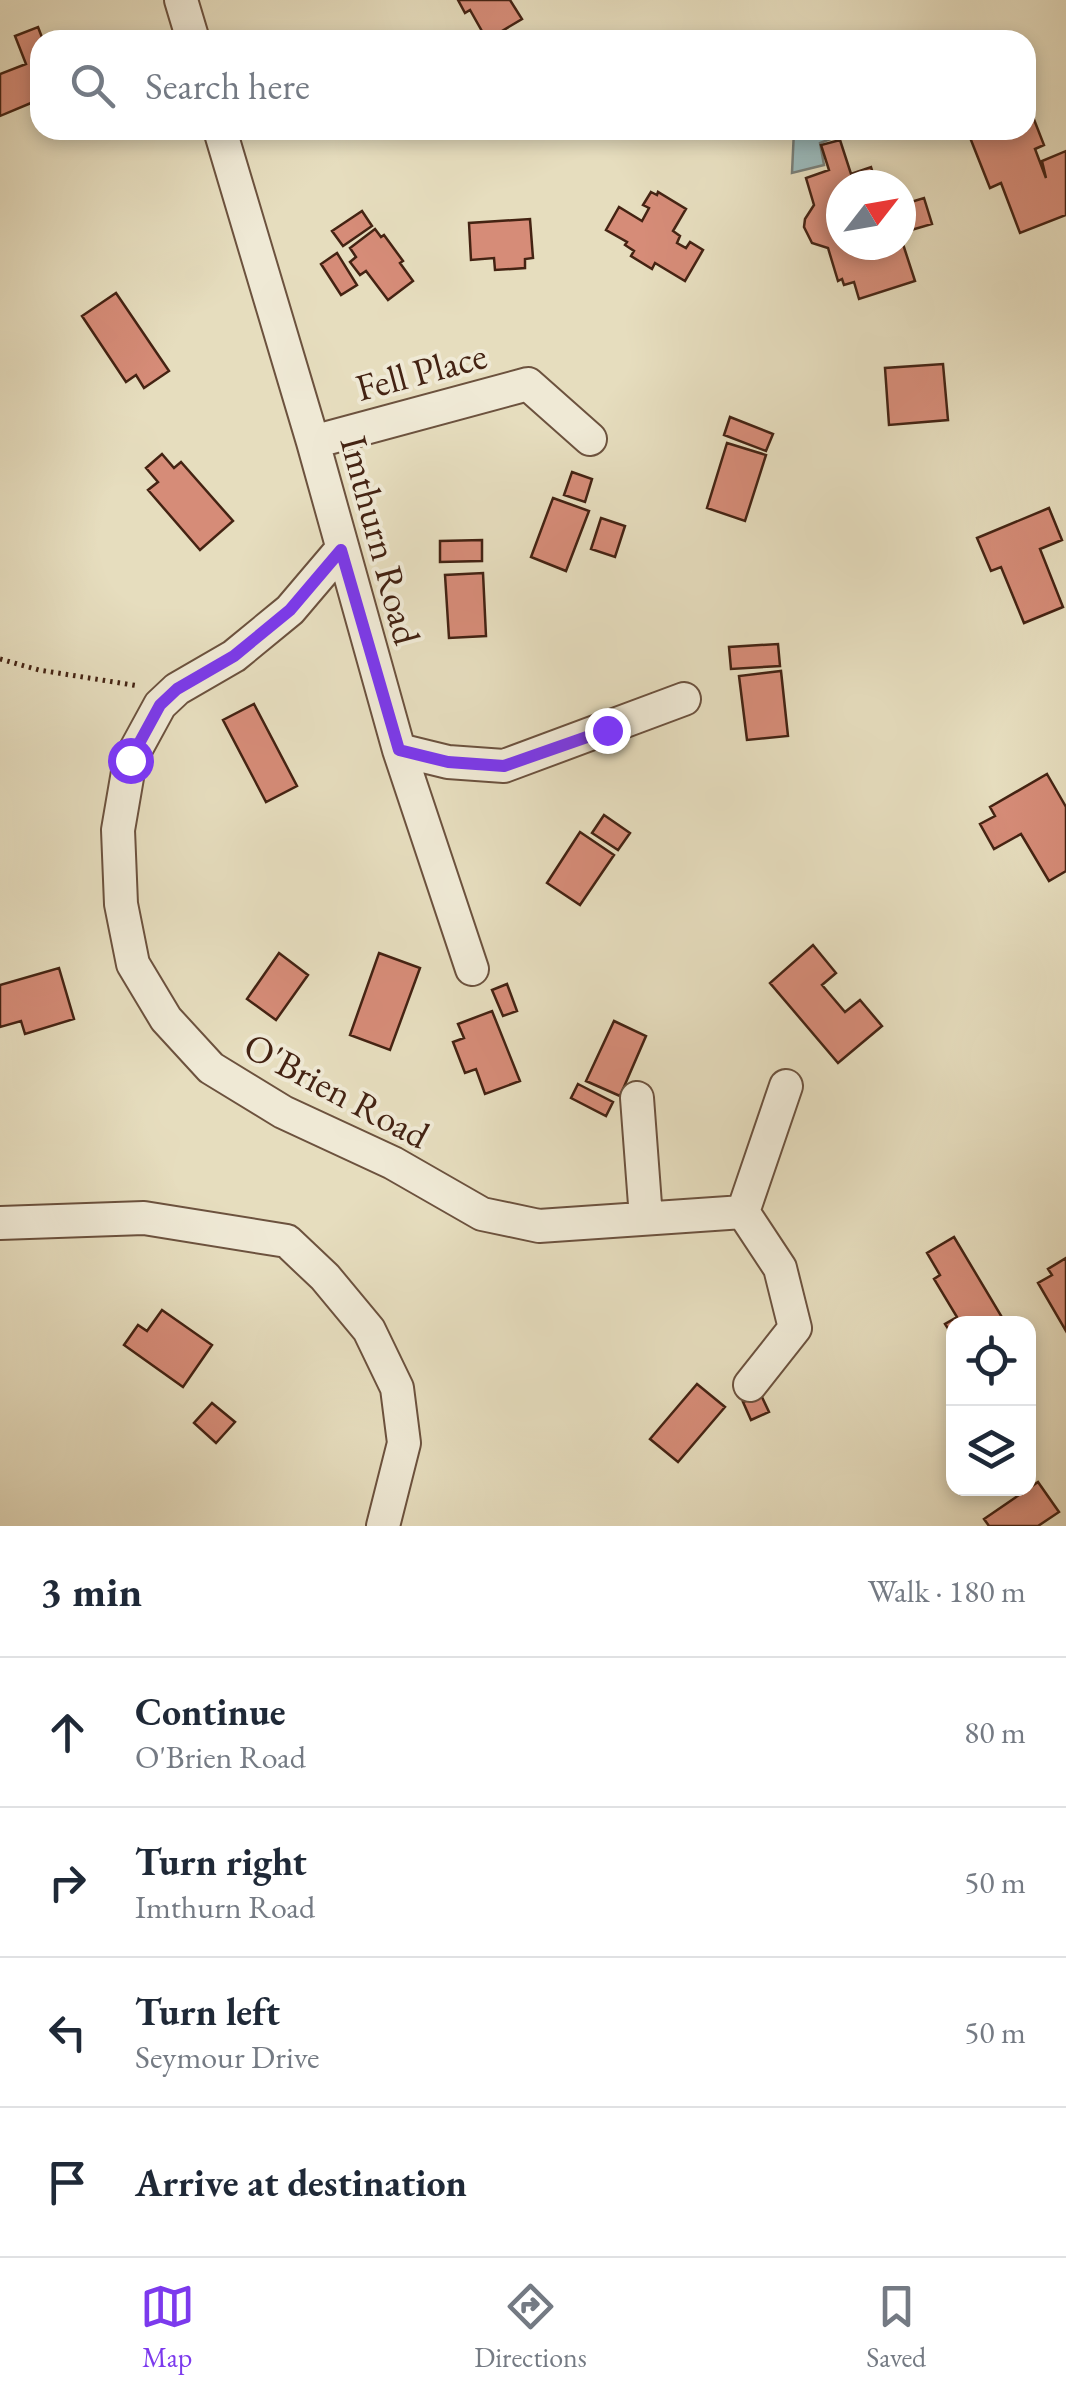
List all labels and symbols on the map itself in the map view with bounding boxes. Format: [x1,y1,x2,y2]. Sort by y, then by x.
north arrow [826,170,916,260]
street label: Fell Place [350,330,492,412]
street label: Imthurn Road [330,430,433,650]
route end [585,708,631,754]
route start [108,738,154,784]
street label: O'Brien Road [236,1021,439,1160]

